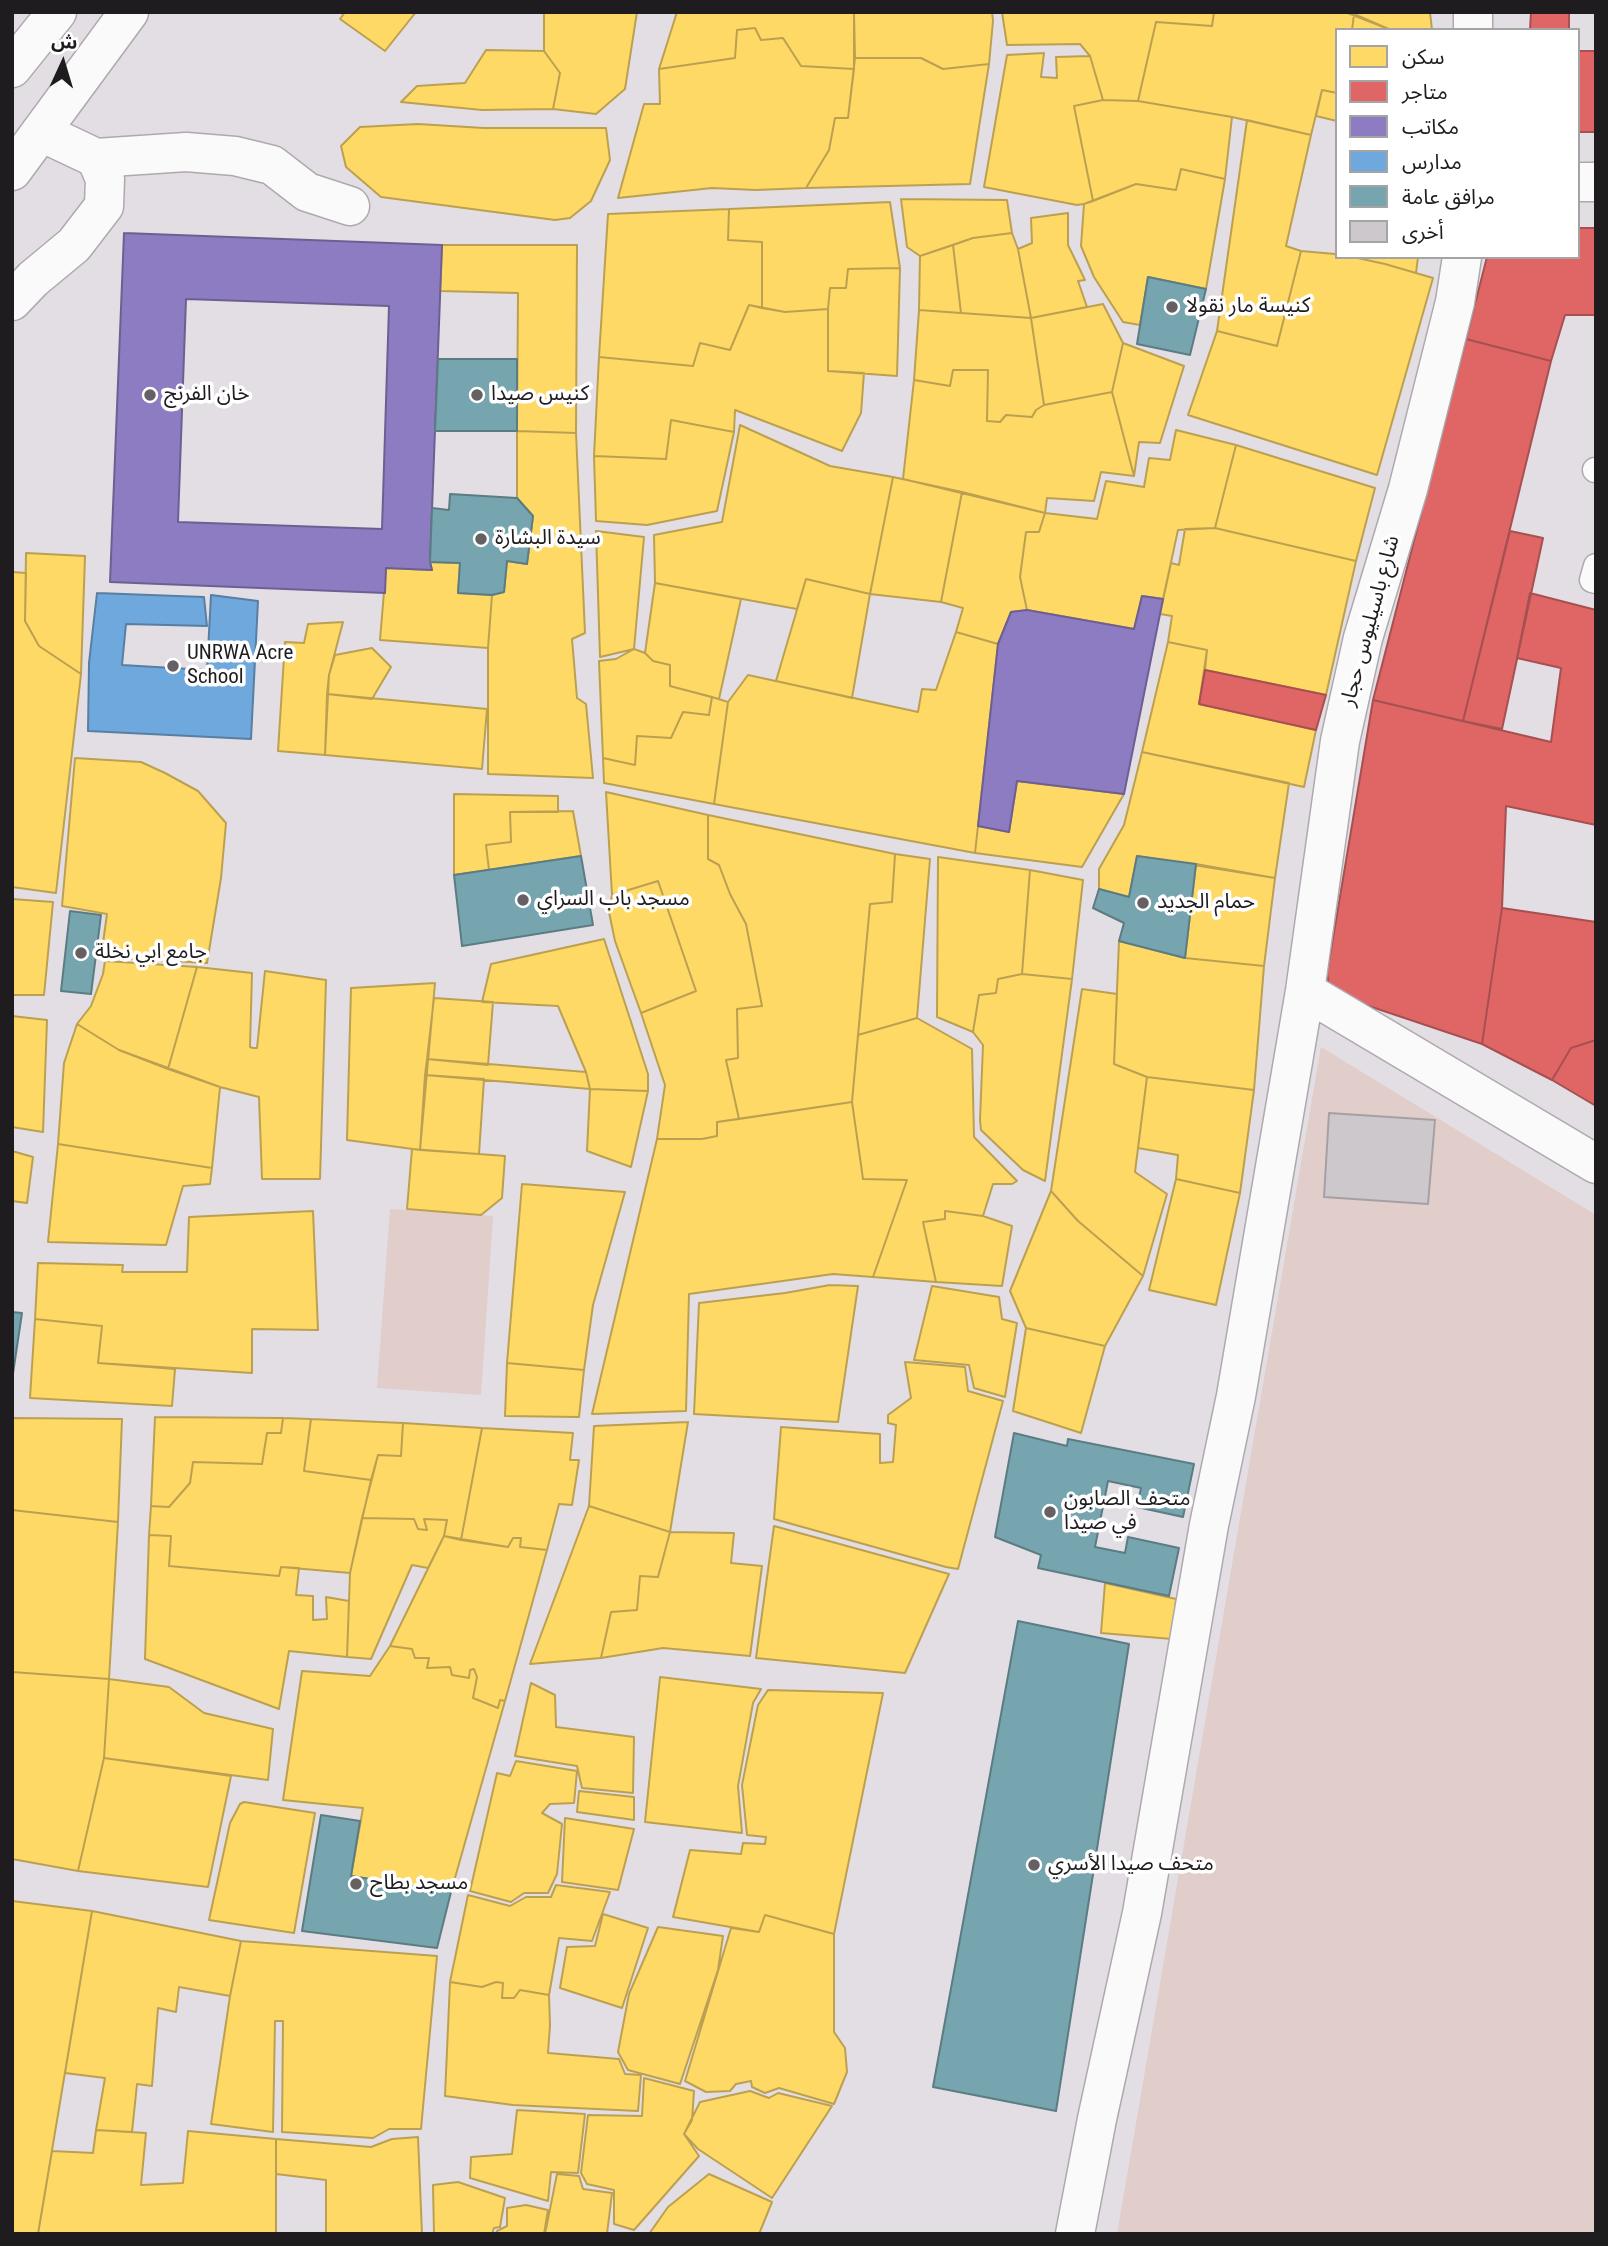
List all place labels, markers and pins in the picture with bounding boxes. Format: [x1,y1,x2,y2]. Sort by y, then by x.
place label: كنيسة مار نقولا [1186,294,1310,320]
marker: كنيسة مار نقولا [1164,299,1180,315]
place label: خان الفرنج [164,382,250,408]
place label: كنيس صيدا [491,382,589,408]
marker: خان الفرنج [142,387,158,403]
marker: كنيس صيدا [469,387,485,403]
place label: سيدة البشارة [495,526,601,552]
marker: سيدة البشارة [473,531,489,547]
place label: UNRWA Acre School [187,641,293,691]
marker: UNRWA Acre School [165,658,181,674]
place label: مسجد باب السراي [537,887,690,913]
place label: حمام الجديد [1157,890,1255,916]
marker: مسجد باب السراي [515,892,531,908]
marker: حمام الجديد [1135,895,1151,911]
place label: جامع ابي نخلة [95,940,207,966]
marker: جامع ابي نخلة [73,945,89,961]
place label: متحف الصابون في صيدا [1064,1487,1191,1537]
marker: متحف الصابون في صيدا [1042,1504,1058,1520]
place label: متحف صيدا الأسري [1048,1852,1214,1878]
marker: متحف صيدا الأسري [1026,1857,1042,1873]
place label: مسجد بطاح [370,1871,468,1897]
marker: مسجد بطاح [348,1876,364,1892]

